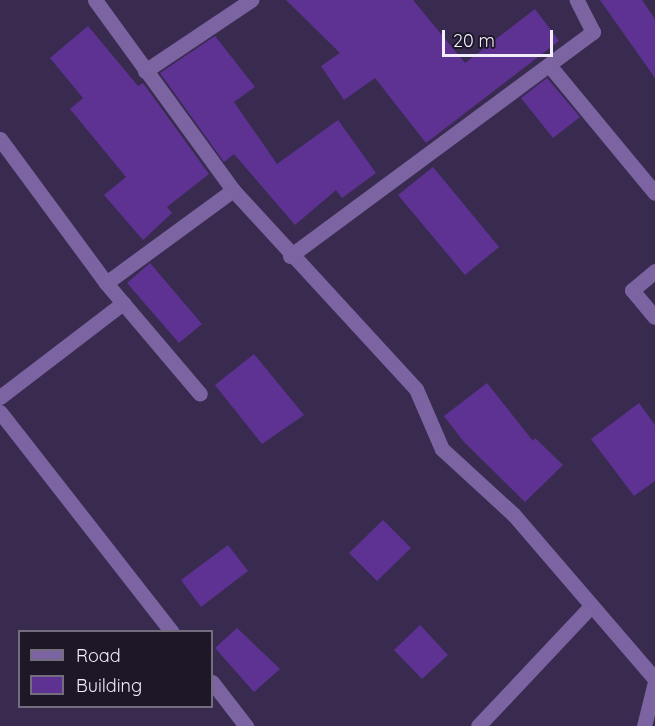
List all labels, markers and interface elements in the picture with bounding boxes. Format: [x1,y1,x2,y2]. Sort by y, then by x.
scale bar [445,18,556,56]
text: 20 m [453,29,495,52]
legend [18,630,213,708]
text: Road [76,644,121,667]
text: Building [76,674,142,697]

